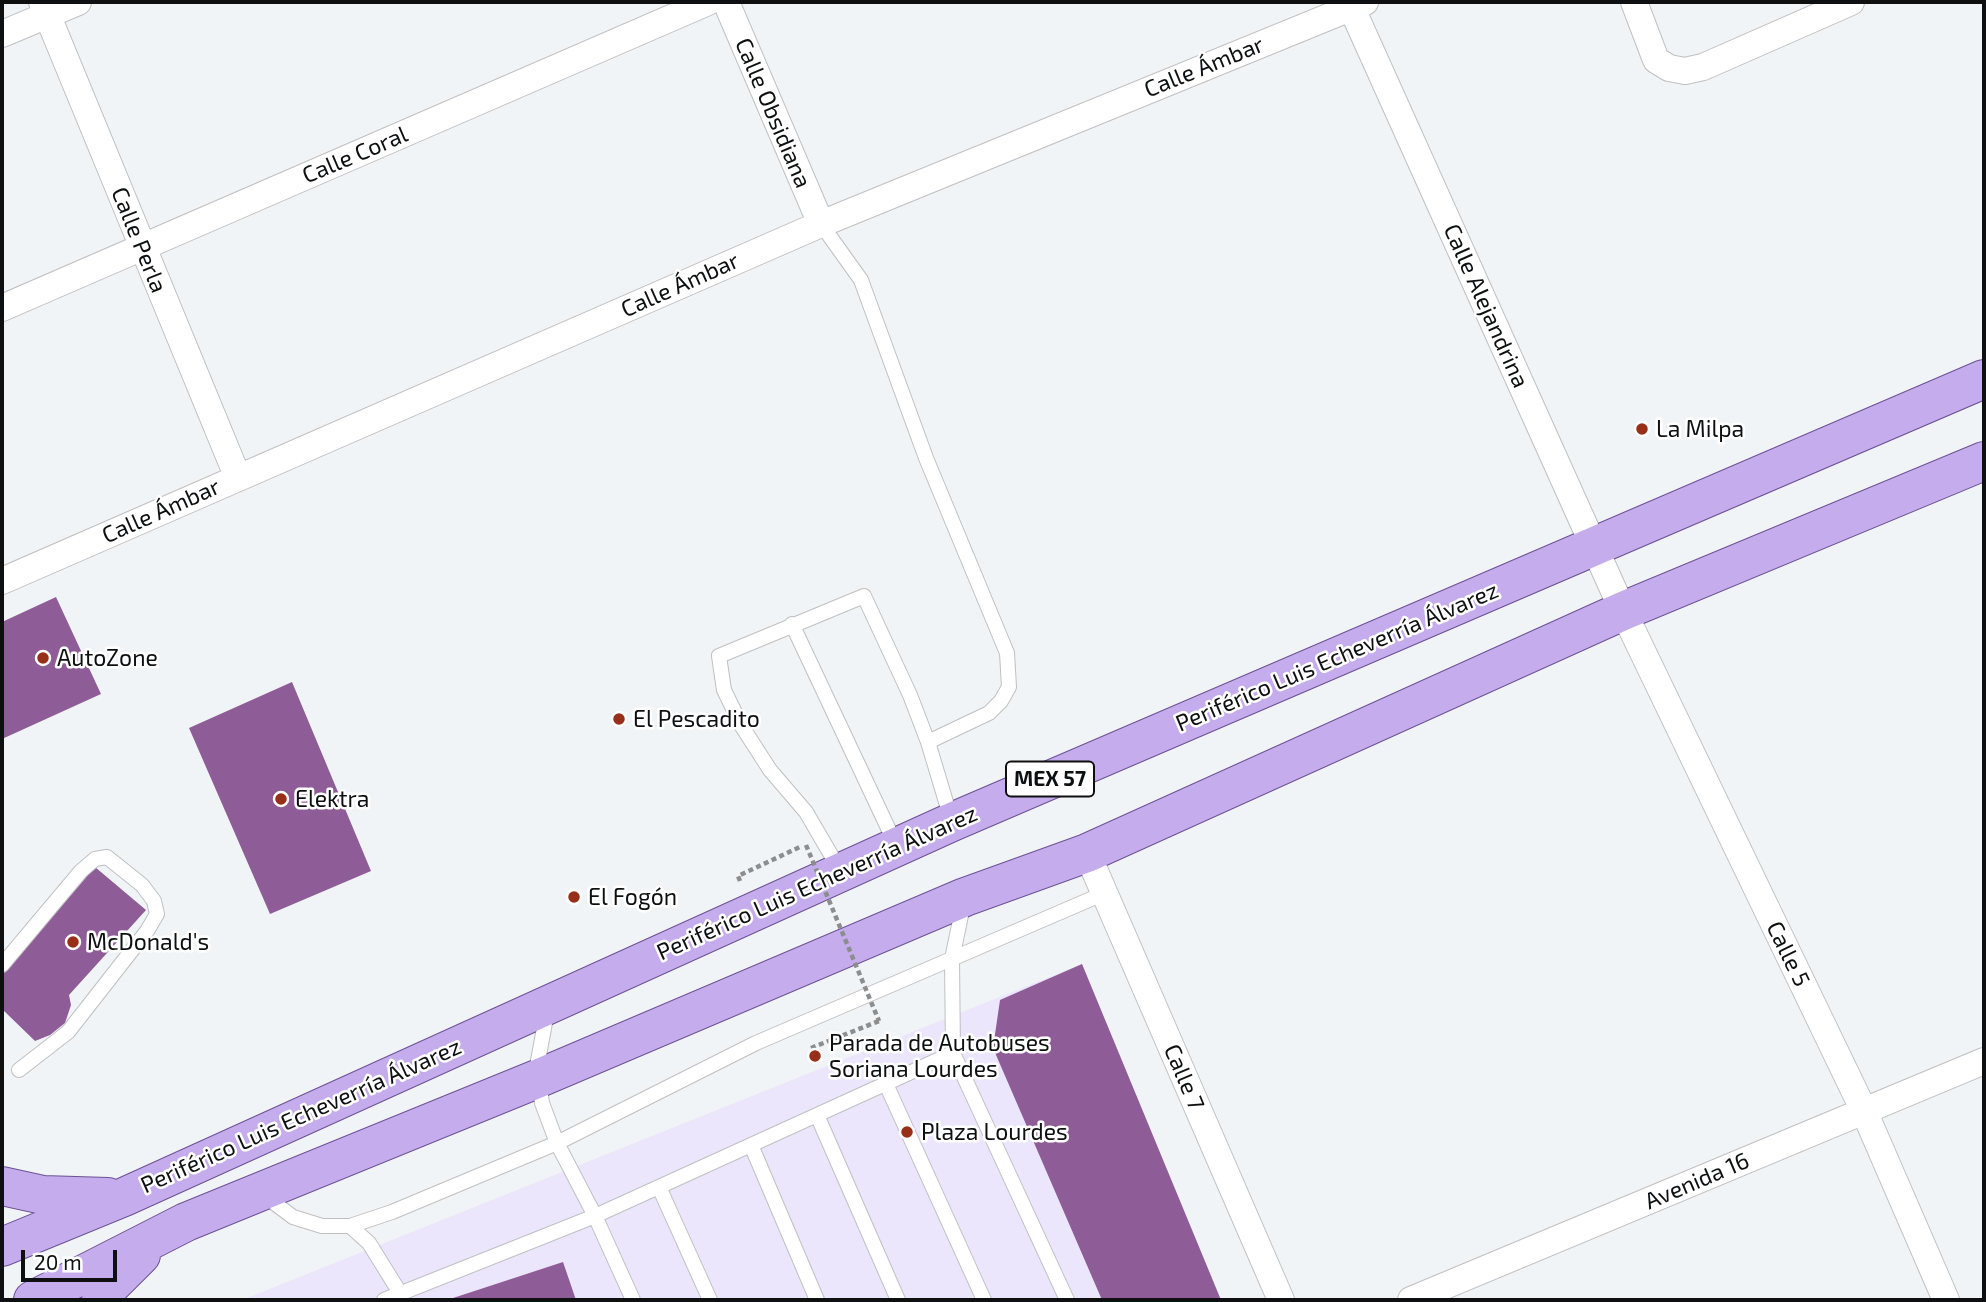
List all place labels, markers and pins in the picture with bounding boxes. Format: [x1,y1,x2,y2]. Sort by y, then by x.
place label: La Milpa [1656,415,1744,443]
marker: La Milpa [1634,421,1650,437]
place label: AutoZone [57,644,158,672]
marker: AutoZone [35,650,51,666]
place label: El Pescadito [633,705,760,733]
marker: El Pescadito [611,711,627,727]
place label: Elektra [295,785,369,813]
marker: Elektra [273,791,289,807]
place label: El Fogón [588,883,677,911]
marker: El Fogón [566,889,582,905]
place label: McDonald's [87,928,209,956]
marker: McDonald's [65,934,81,950]
place label: Parada de Autobuses Soriana Lourdes [829,1029,1050,1083]
marker: Parada de Autobuses Soriana Lourdes [807,1048,823,1064]
place label: Plaza Lourdes [921,1118,1068,1146]
marker: Plaza Lourdes [899,1124,915,1140]

